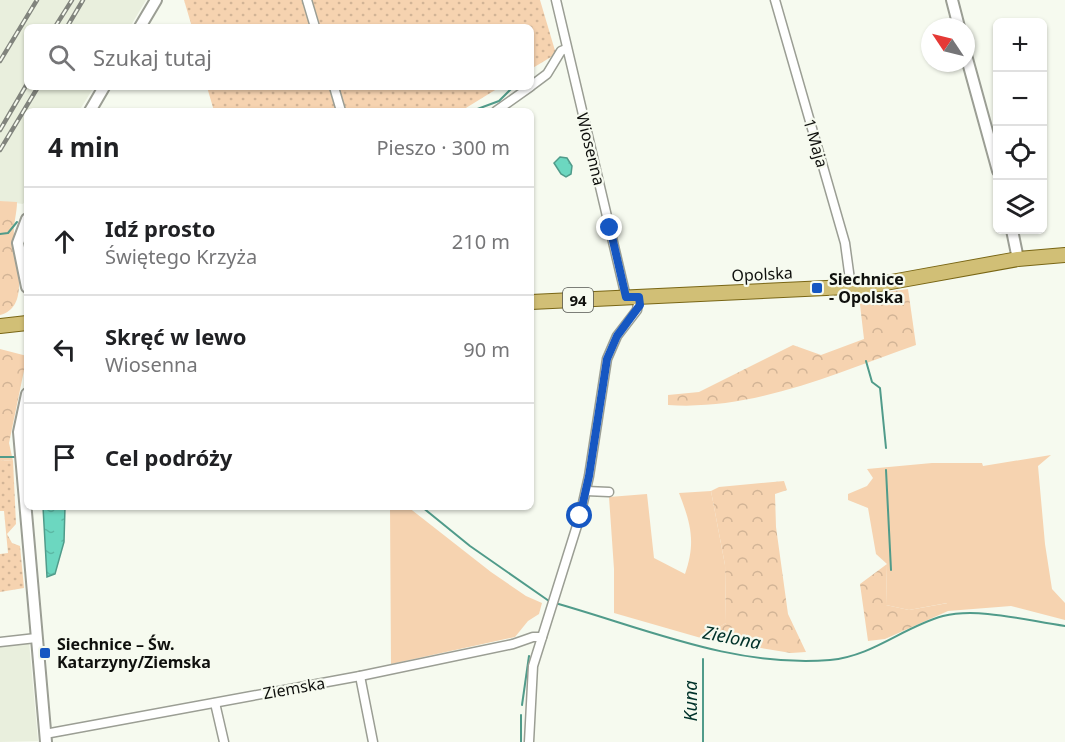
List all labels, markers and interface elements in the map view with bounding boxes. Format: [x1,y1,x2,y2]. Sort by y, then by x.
north arrow [921,18,975,72]
map controls [993,18,1047,234]
button: + [993,18,1047,72]
search box [24,24,534,90]
icon: search [45,41,78,74]
text: Szukaj tutaj [93,42,212,72]
button: − [993,72,1047,126]
street label: Wiosenna [571,110,611,188]
street label: 1 Maja [799,116,833,170]
button: locate [993,126,1047,180]
text: 4 min [48,129,120,165]
text: Pieszo · 300 m [376,134,510,161]
button: layers [993,180,1047,234]
text: Idź prosto [105,213,215,243]
route end [596,214,622,240]
icon: ahead [48,225,81,258]
text: 210 m [452,228,510,255]
text: Świętego Krzyża [105,243,257,270]
street label: Opolska [731,261,793,287]
place label: Siechnice - Opolska [829,268,904,308]
marker: Siechnice - Opolska [810,281,824,295]
road number: 94 [563,288,593,312]
text: Skręć w lewo [105,321,247,351]
icon: left [48,333,81,366]
text: 90 m [463,336,510,363]
text: Wiosenna [105,351,198,378]
icon: arrive [48,441,81,474]
text: Cel podróży [105,442,232,472]
route start [566,502,592,528]
water label: Zielona [700,619,763,654]
place label: Siechnice – Św. Katarzyny/Ziemska [57,633,211,673]
marker: Siechnice – Św. Katarzyny/Ziemska [38,646,52,660]
street label: Ziemska [261,672,327,704]
water label: Kuna [678,680,702,722]

